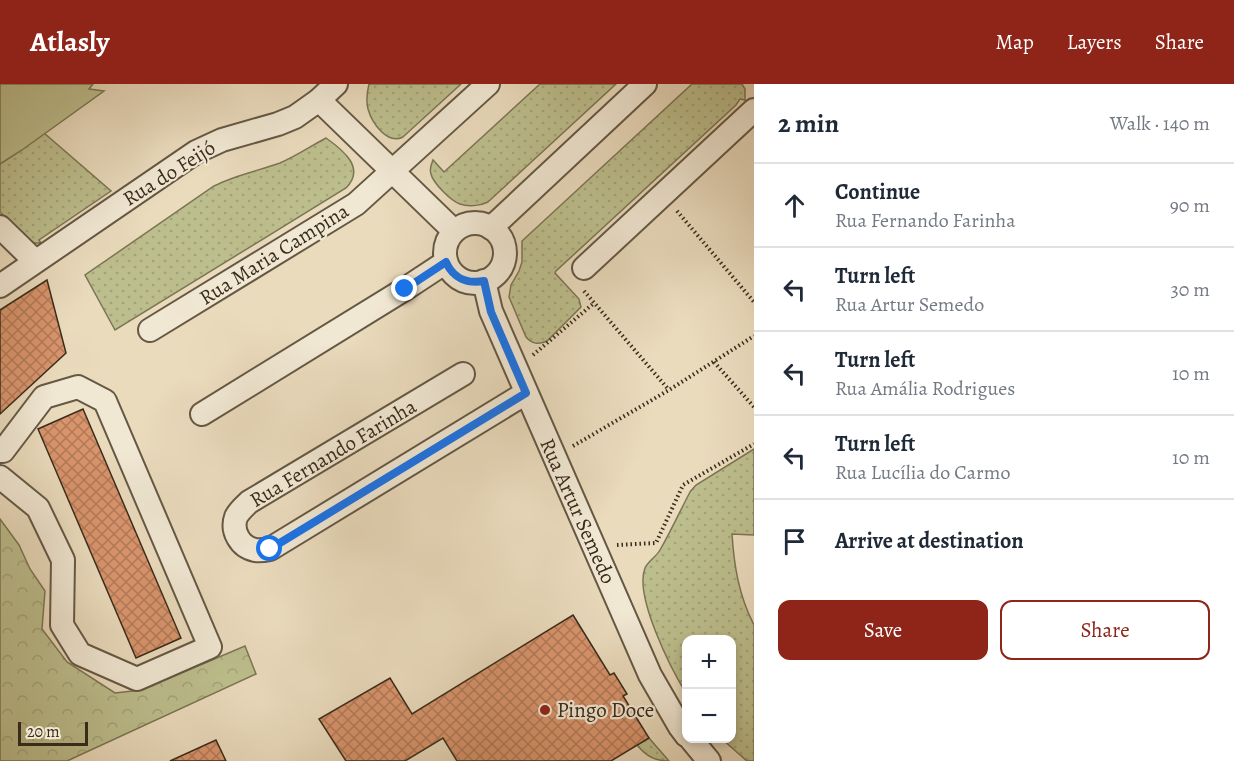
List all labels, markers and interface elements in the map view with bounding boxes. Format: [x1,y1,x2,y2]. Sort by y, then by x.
text: Atlasly [30,23,109,61]
text: Map [995,28,1034,56]
text: Layers [1067,28,1122,56]
text: Share [1155,28,1204,56]
text: 2 min [778,106,839,141]
text: Walk · 140 m [1110,110,1210,137]
street label: Rua do Feijó [117,134,221,212]
text: Continue [835,177,920,207]
icon: ahead [778,189,811,222]
text: 90 m [1170,192,1210,219]
street label: Rua Maria Campina [194,197,354,311]
text: Rua Fernando Farinha [835,207,1016,234]
text: Turn left [835,261,915,291]
icon: left [778,273,811,306]
route end [391,275,417,301]
text: 30 m [1170,276,1210,303]
text: Rua Artur Semedo [835,291,984,318]
text: Turn left [835,345,915,375]
icon: left [778,357,811,390]
text: 10 m [1172,360,1210,387]
text: Rua Amália Rodrigues [835,375,1015,402]
street label: Rua Fernando Farinha [245,392,422,514]
text: Turn left [835,429,915,459]
street label: Rua Artur Semedo [533,434,623,588]
icon: left [778,441,811,474]
text: 10 m [1172,444,1210,471]
text: Rua Lucília do Carmo [835,459,1010,486]
icon: arrive [778,525,811,558]
text: Arrive at destination [835,526,1024,556]
route start [256,535,282,561]
button: Save [778,600,988,660]
button: Share [1000,600,1210,660]
map controls [682,635,736,743]
button: + [682,635,736,689]
button: − [682,689,736,743]
place label: Pingo Doce [557,696,654,724]
marker: Pingo Doce [538,703,552,717]
scale bar [18,719,88,746]
text: 20 m [27,721,60,743]

